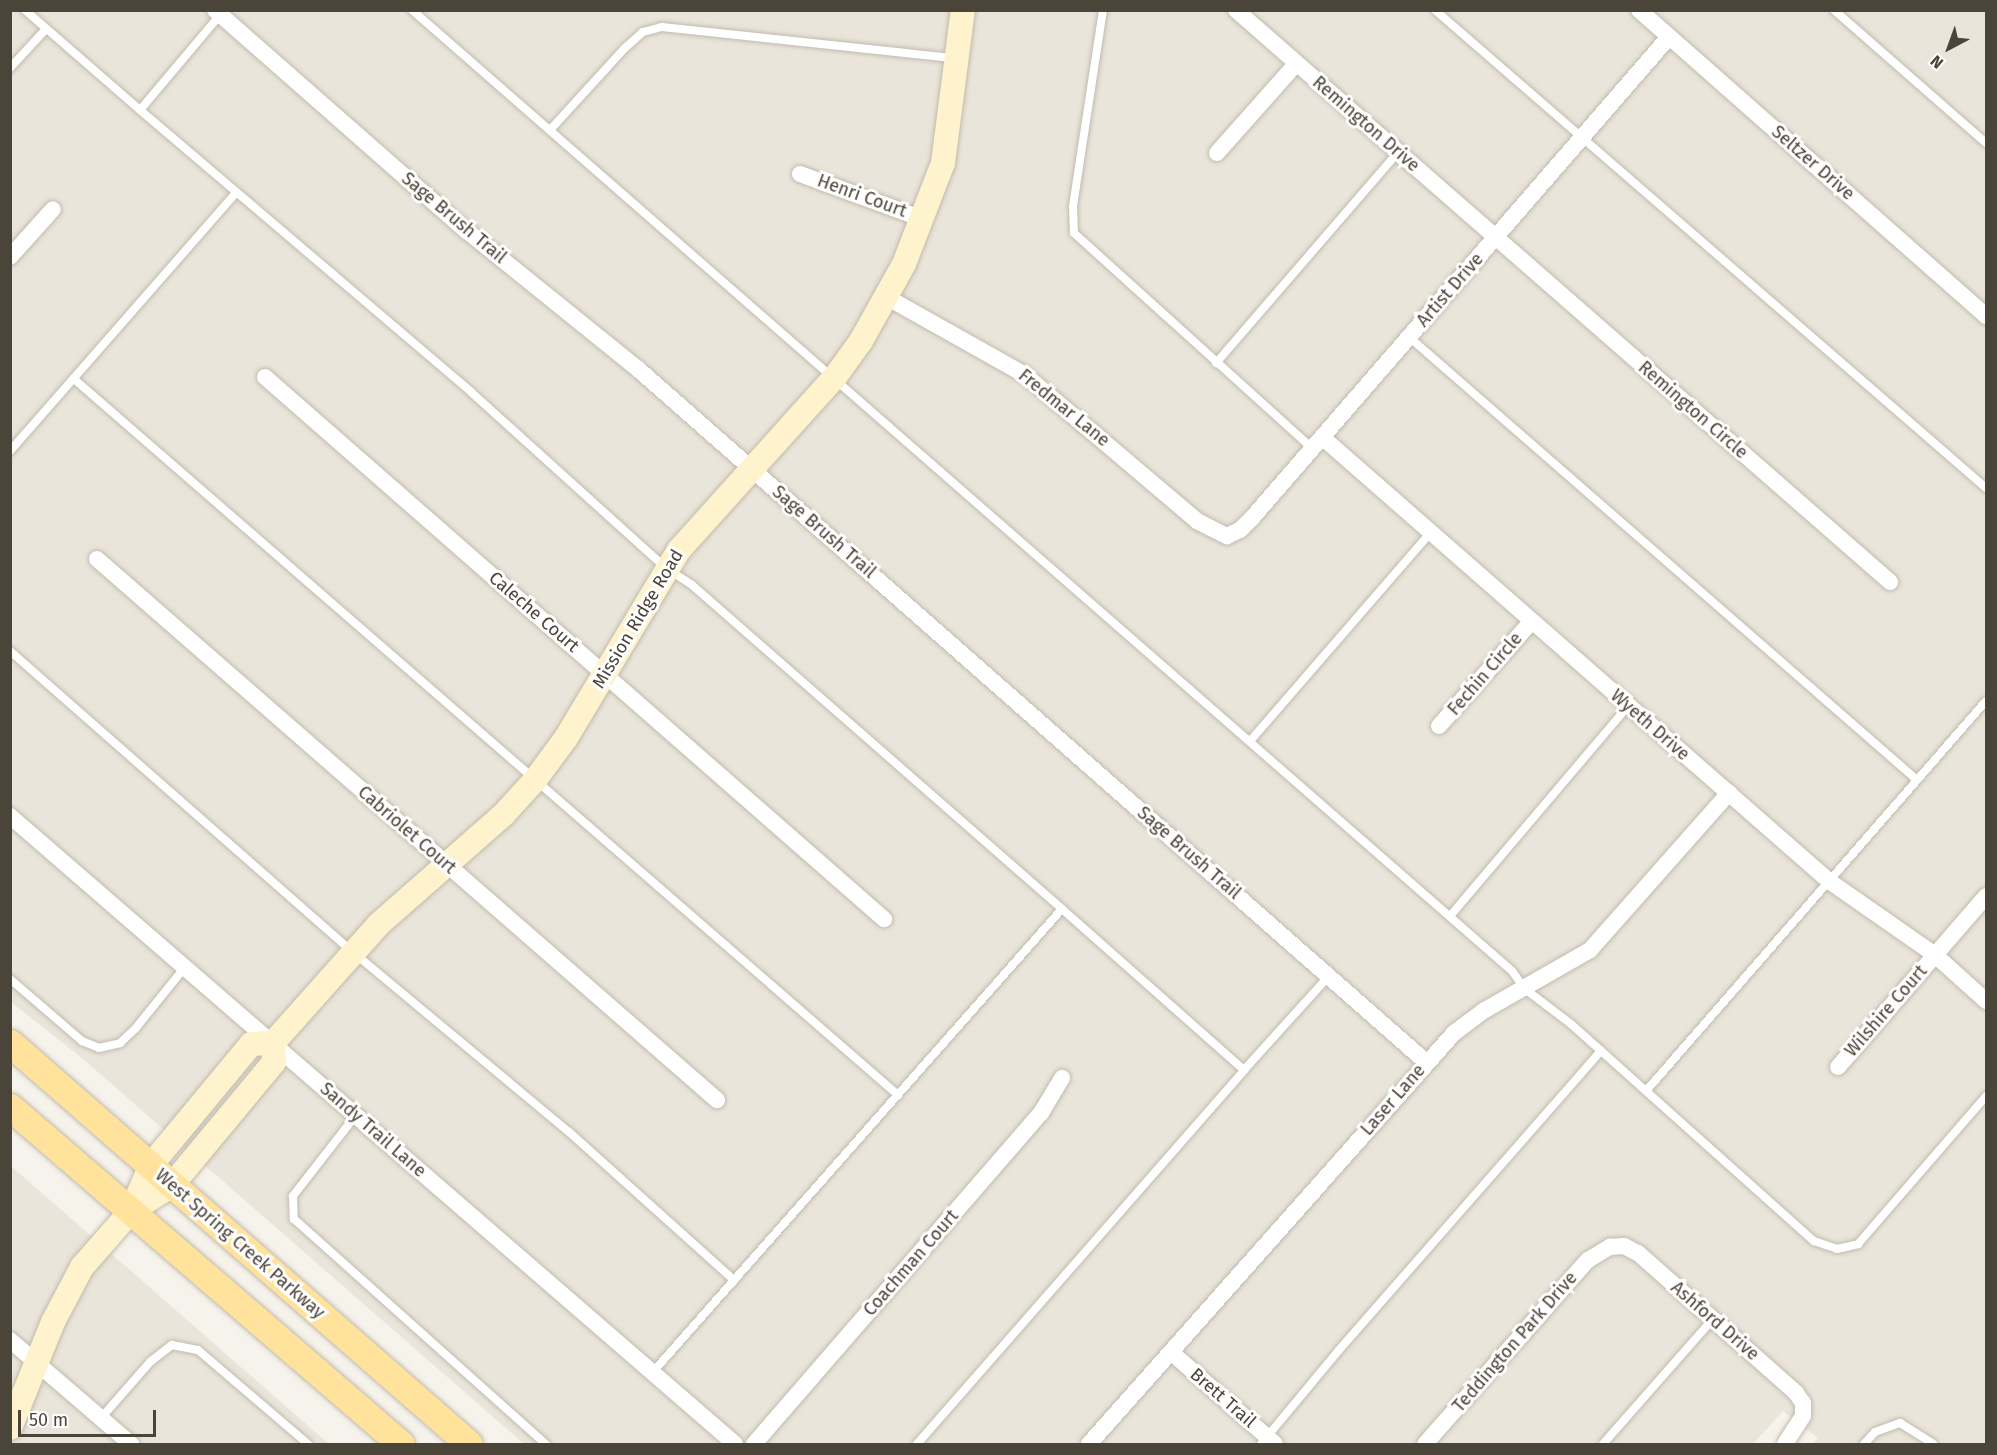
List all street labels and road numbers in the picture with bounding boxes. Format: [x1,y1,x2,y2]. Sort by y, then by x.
street label: Remington Drive [1308,72,1424,176]
street label: Seltzer Drive [1767,121,1859,205]
street label: Sage Brush Trail [397,168,511,268]
street label: Henri Court [814,170,910,222]
street label: Artist Drive [1412,249,1488,331]
street label: Remington Circle [1634,357,1752,463]
street label: Fredmar Lane [1014,365,1114,451]
street label: Sage Brush Trail [768,481,880,583]
street label: Mission Ridge Road [588,546,688,692]
street label: Caleche Court [485,567,583,657]
street label: Fechin Circle [1443,628,1527,720]
street label: Wyeth Drive [1606,685,1694,765]
street label: Cabriolet Court [353,781,461,879]
street label: Sage Brush Trail [1133,802,1245,904]
street label: Wilshire Court [1840,961,1932,1061]
street label: Laser Lane [1356,1060,1430,1140]
street label: Sandy Trail Lane [316,1078,430,1182]
street label: West Spring Creek Parkway [151,1164,329,1324]
street label: Coachman Court [859,1205,963,1321]
street label: Teddington Park Drive [1448,1267,1582,1417]
street label: Ashford Drive [1666,1277,1764,1365]
street label: Brett Trail [1186,1364,1260,1432]

